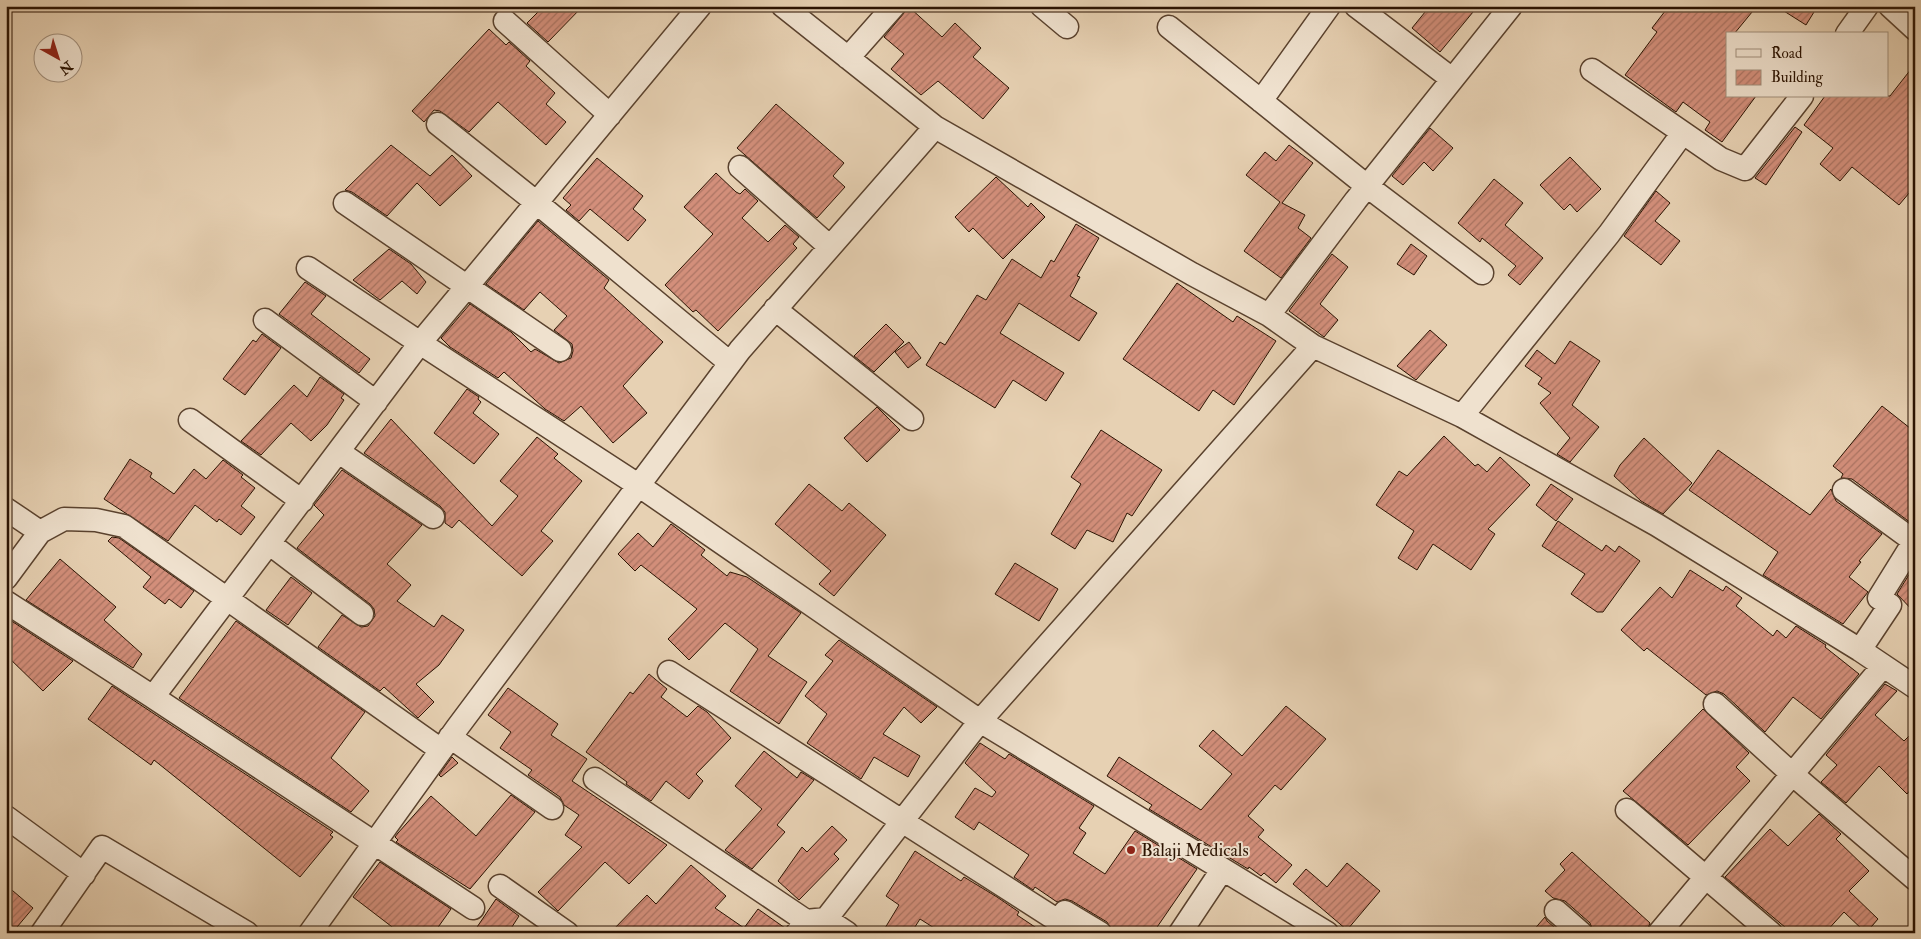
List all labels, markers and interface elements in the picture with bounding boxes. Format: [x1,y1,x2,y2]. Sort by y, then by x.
north arrow [32,32,82,82]
legend [1726,32,1888,98]
text: Road [1771,44,1803,63]
text: N [55,57,77,79]
text: Building [1771,68,1823,87]
place label: Balaji Medicals [1141,839,1249,862]
marker: Balaji Medicals [1125,844,1137,856]

